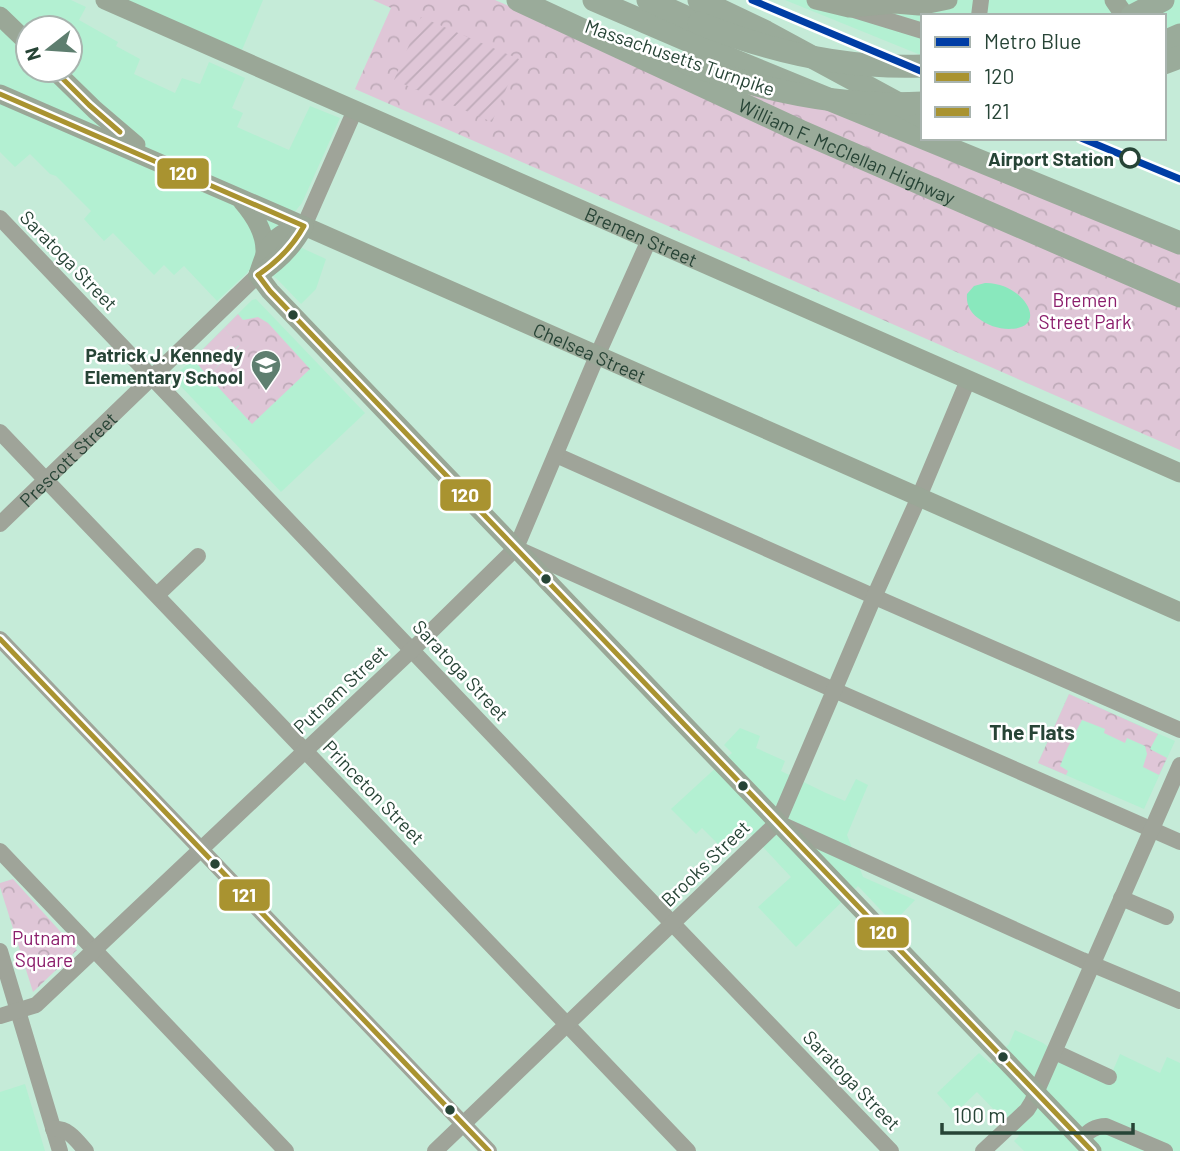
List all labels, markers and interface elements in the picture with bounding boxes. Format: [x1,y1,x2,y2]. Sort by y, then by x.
north arrow [14,14,84,84]
street label: Massachusetts Turnpike [582,14,778,100]
legend [921,14,1166,140]
text: Metro Blue [984,28,1081,53]
text: N [19,45,45,64]
text: 120 [984,63,1014,88]
street label: William F. McClellan Highway [735,93,959,209]
text: 121 [984,98,1010,123]
place label: Airport Station [988,147,1114,170]
marker: Airport Station [1120,148,1140,168]
line badge: 120 [156,157,210,190]
text: 120 [169,161,197,184]
street label: Bremen Street [582,201,701,271]
street label: Saratoga Street [16,205,122,315]
park label: Bremen Street Park [1038,288,1132,333]
unlabelled marker [286,308,300,322]
street label: Chelsea Street [530,317,650,387]
place label: Patrick J. Kennedy Elementary School [85,343,243,388]
school or university icon: Patrick J. Kennedy Elementary School [249,348,283,392]
street label: Prescott Street [14,406,121,511]
line badge: 120 [439,478,492,512]
text: 120 [451,483,479,506]
unlabelled marker [539,572,553,586]
street label: Saratoga Street [408,615,514,725]
street label: Putnam Street [288,640,392,738]
district label: The Flats [989,719,1075,744]
street label: Princeton Street [319,735,429,849]
unlabelled marker [736,779,750,793]
street label: Brooks Street [656,815,754,911]
unlabelled marker [208,857,222,871]
line badge: 121 [218,878,271,912]
text: 121 [232,883,256,906]
line badge: 120 [856,916,910,949]
text: 120 [869,920,897,943]
park label: Putnam Square [12,926,76,971]
street label: Saratoga Street [799,1025,905,1135]
unlabelled marker [996,1050,1010,1064]
scale bar [942,1092,1133,1136]
text: 100 m [953,1102,1006,1127]
unlabelled marker [443,1103,457,1117]

